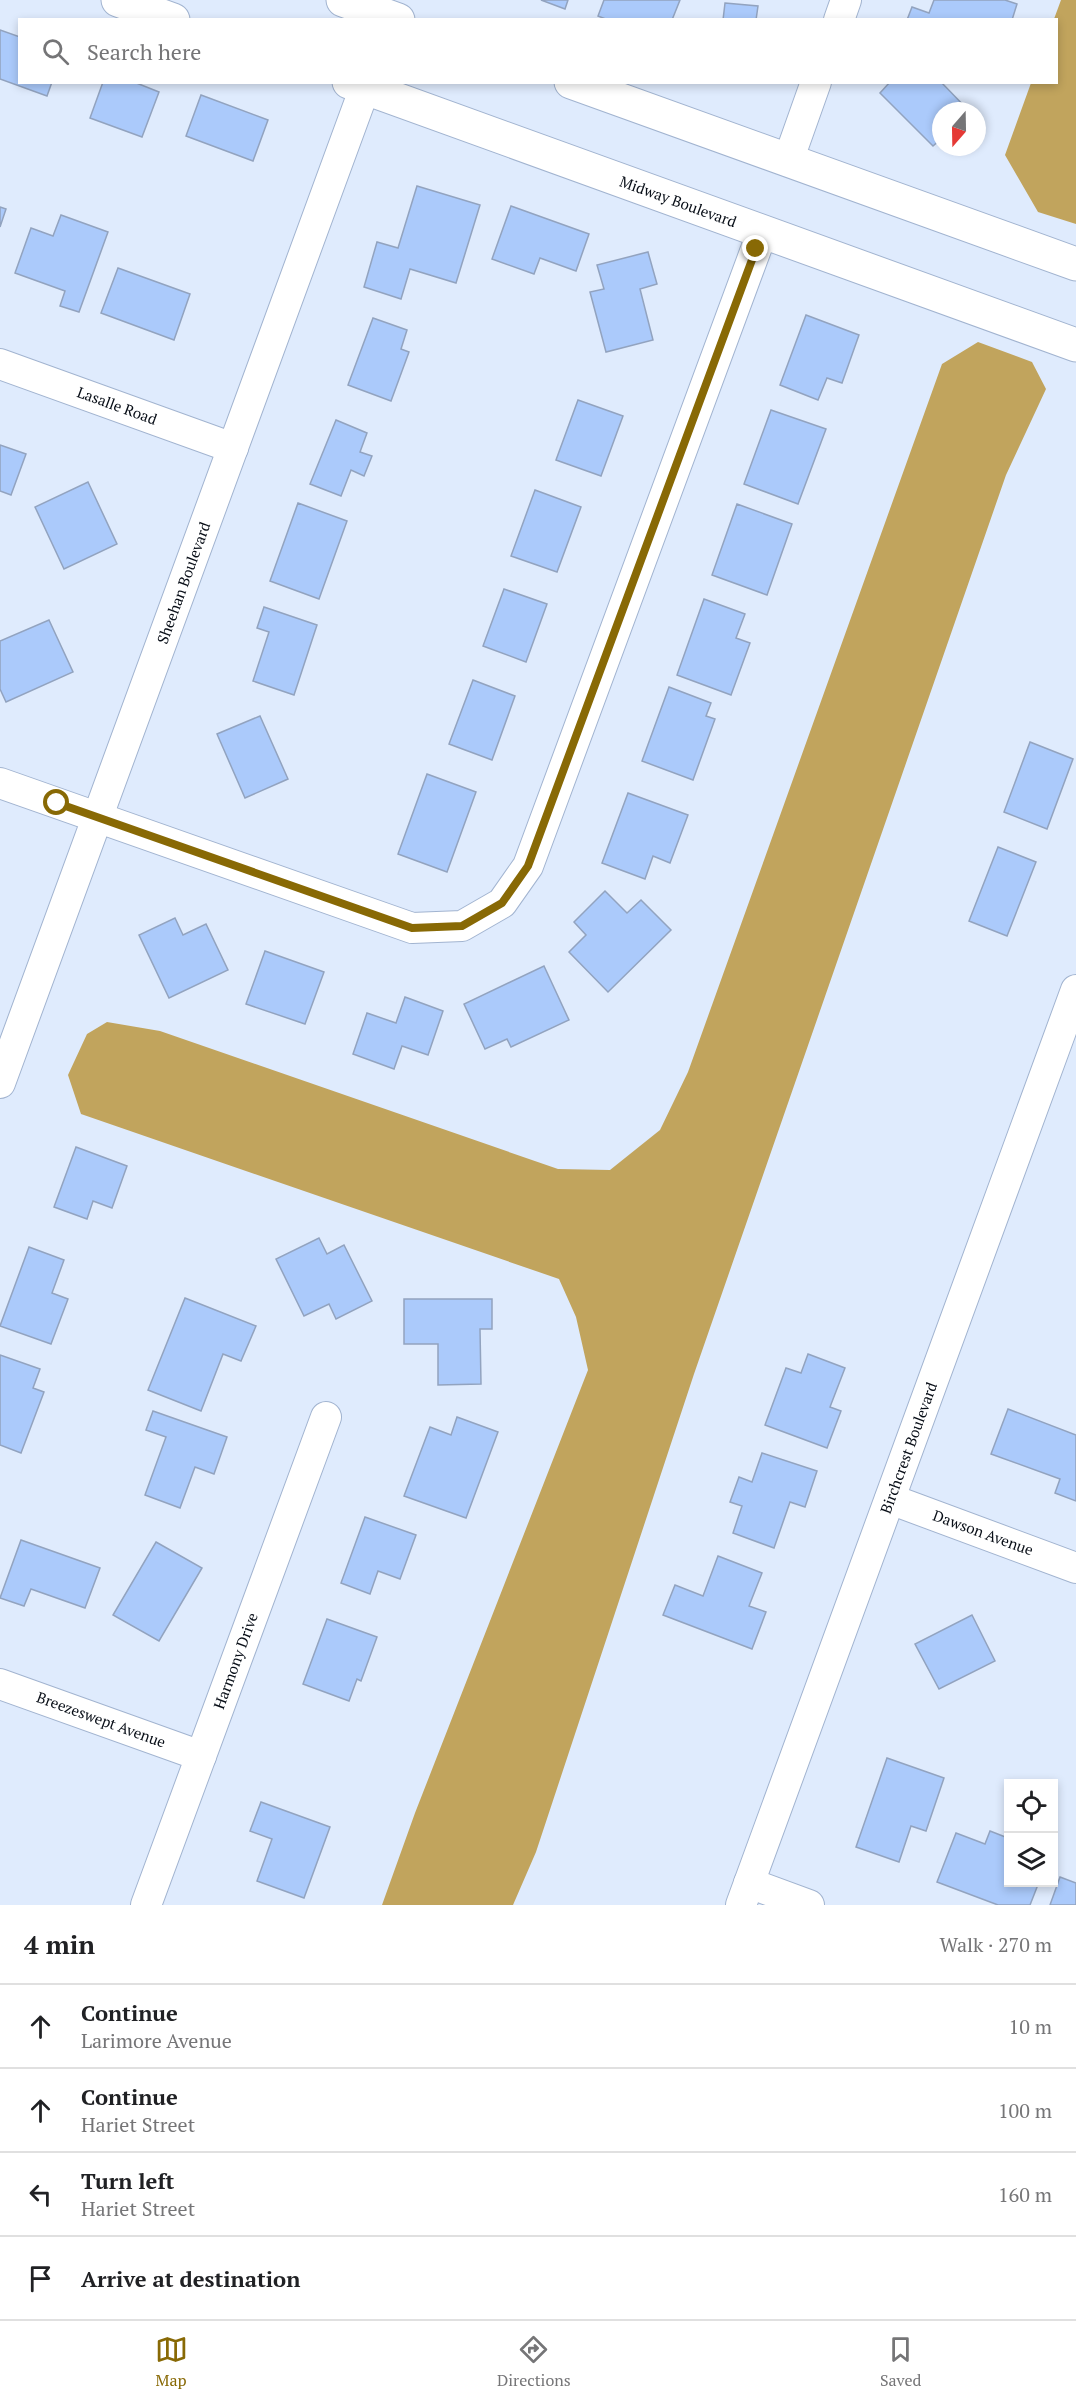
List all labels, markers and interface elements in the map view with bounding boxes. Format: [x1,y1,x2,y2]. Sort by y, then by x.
search box [18,18,1058,84]
icon: search [39,35,72,68]
text: Search here [87,37,201,66]
north arrow [932,102,986,156]
street label: Midway Boulevard [617,171,739,231]
route end [742,235,768,261]
street label: Lasalle Road [75,381,160,429]
street label: Sheehan Boulevard [152,519,214,646]
route start [43,789,69,815]
street label: Birchcrest Boulevard [875,1379,941,1516]
street label: Dawson Avenue [930,1505,1036,1559]
street label: Harmony Drive [208,1610,262,1712]
street label: Breezeswept Avenue [34,1686,169,1752]
map controls [1004,1779,1058,1887]
button: locate [1004,1779,1058,1833]
button: layers [1004,1833,1058,1887]
text: 4 min [24,1927,95,1961]
text: Walk · 270 m [940,1931,1052,1958]
text: Continue [81,1998,178,2027]
icon: ahead [24,2010,57,2043]
text: 10 m [1009,2013,1052,2040]
text: Larimore Avenue [81,2027,232,2054]
text: Continue [81,2082,178,2111]
icon: ahead [24,2094,57,2127]
text: 100 m [998,2097,1052,2124]
text: Hariet Street [81,2111,195,2138]
text: Turn left [81,2166,174,2195]
icon: left [24,2178,57,2211]
text: 160 m [998,2181,1052,2208]
text: Hariet Street [81,2195,195,2222]
icon: arrive [24,2262,57,2295]
text: Arrive at destination [81,2264,300,2293]
tab: Map [155,2333,188,2391]
tab: Directions [497,2333,571,2391]
tab: Saved [880,2333,921,2391]

